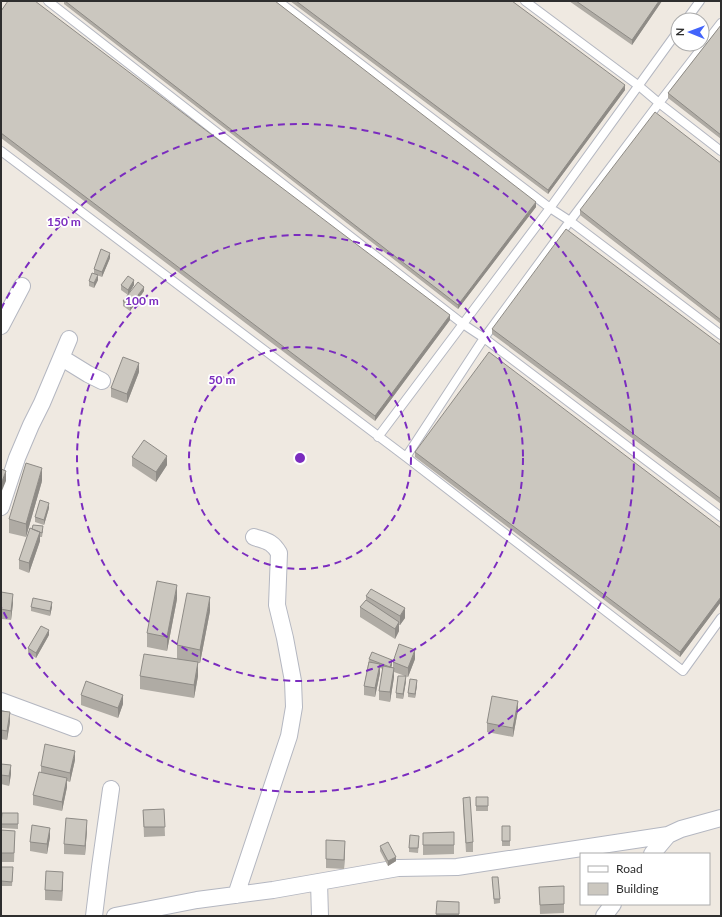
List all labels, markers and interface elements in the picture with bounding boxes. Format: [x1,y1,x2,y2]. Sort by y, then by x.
north arrow [670,12,710,52]
text: N [673,27,686,36]
text: 150 m [47,214,81,229]
text: 100 m [125,293,159,308]
text: 50 m [209,372,235,387]
centre of rings [293,451,307,465]
legend [580,853,710,905]
text: Road [616,861,643,876]
text: Building [616,881,659,896]

